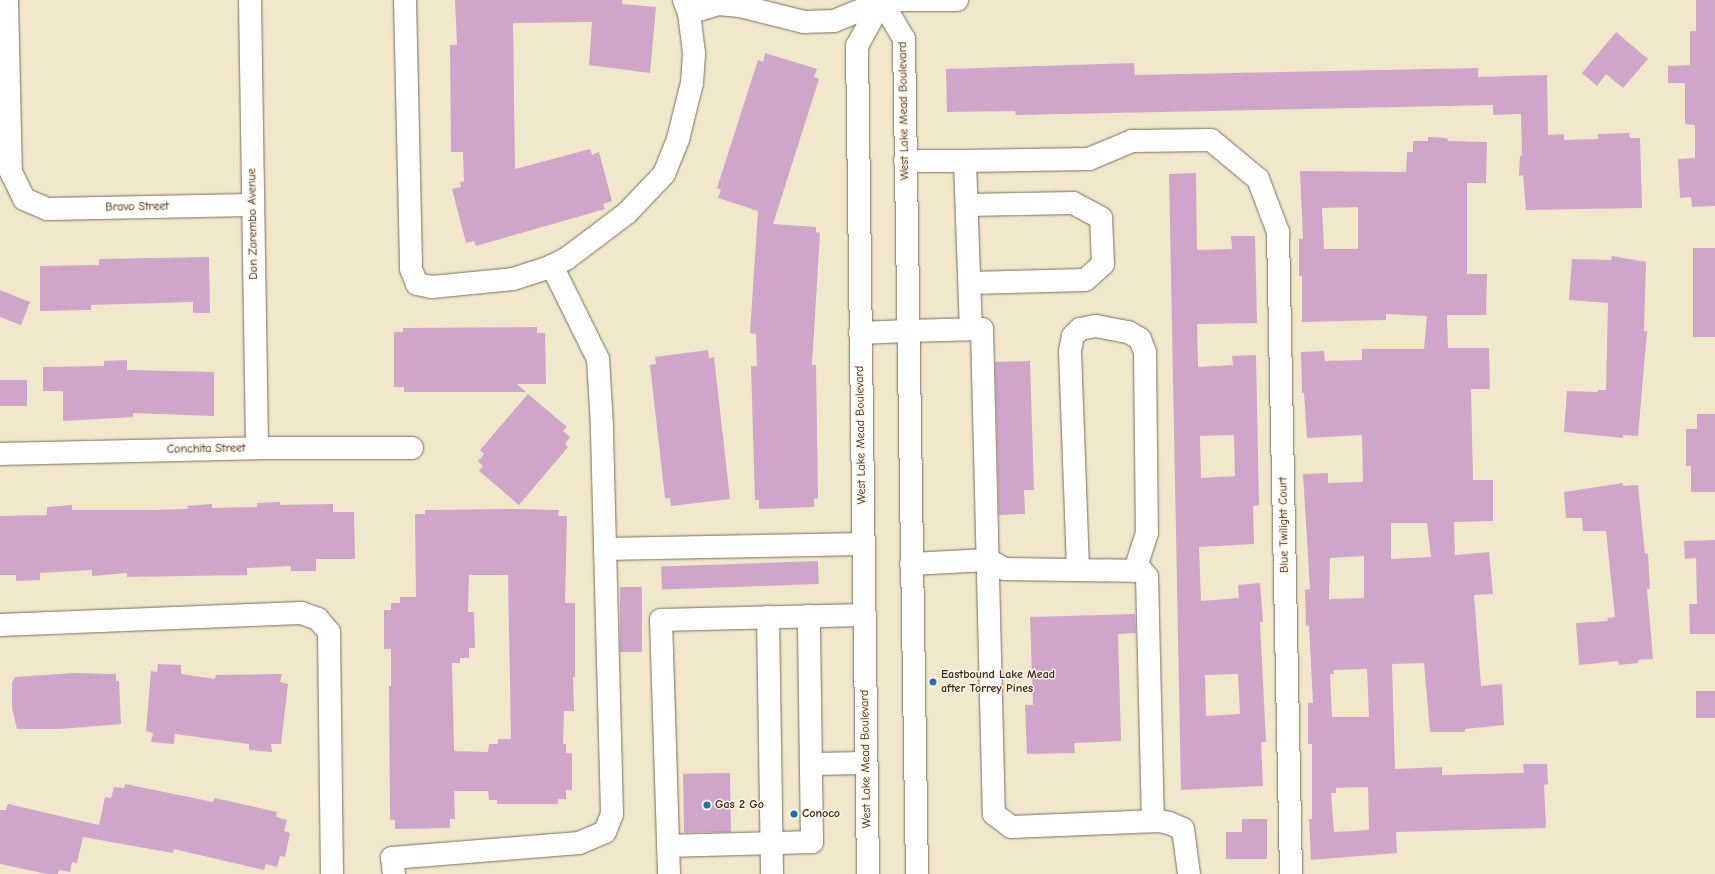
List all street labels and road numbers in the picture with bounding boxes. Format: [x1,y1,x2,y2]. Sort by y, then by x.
street label: West Lake Mead Boulevard [896,42,912,180]
street label: Don Zarembo Avenue [245,168,261,280]
street label: Bravo Street [105,199,169,215]
street label: West Lake Mead Boulevard [853,366,869,504]
street label: Conchita Street [167,441,245,457]
street label: Blue Twilight Court [1276,477,1292,573]
street label: West Lake Mead Boulevard [858,690,874,828]

